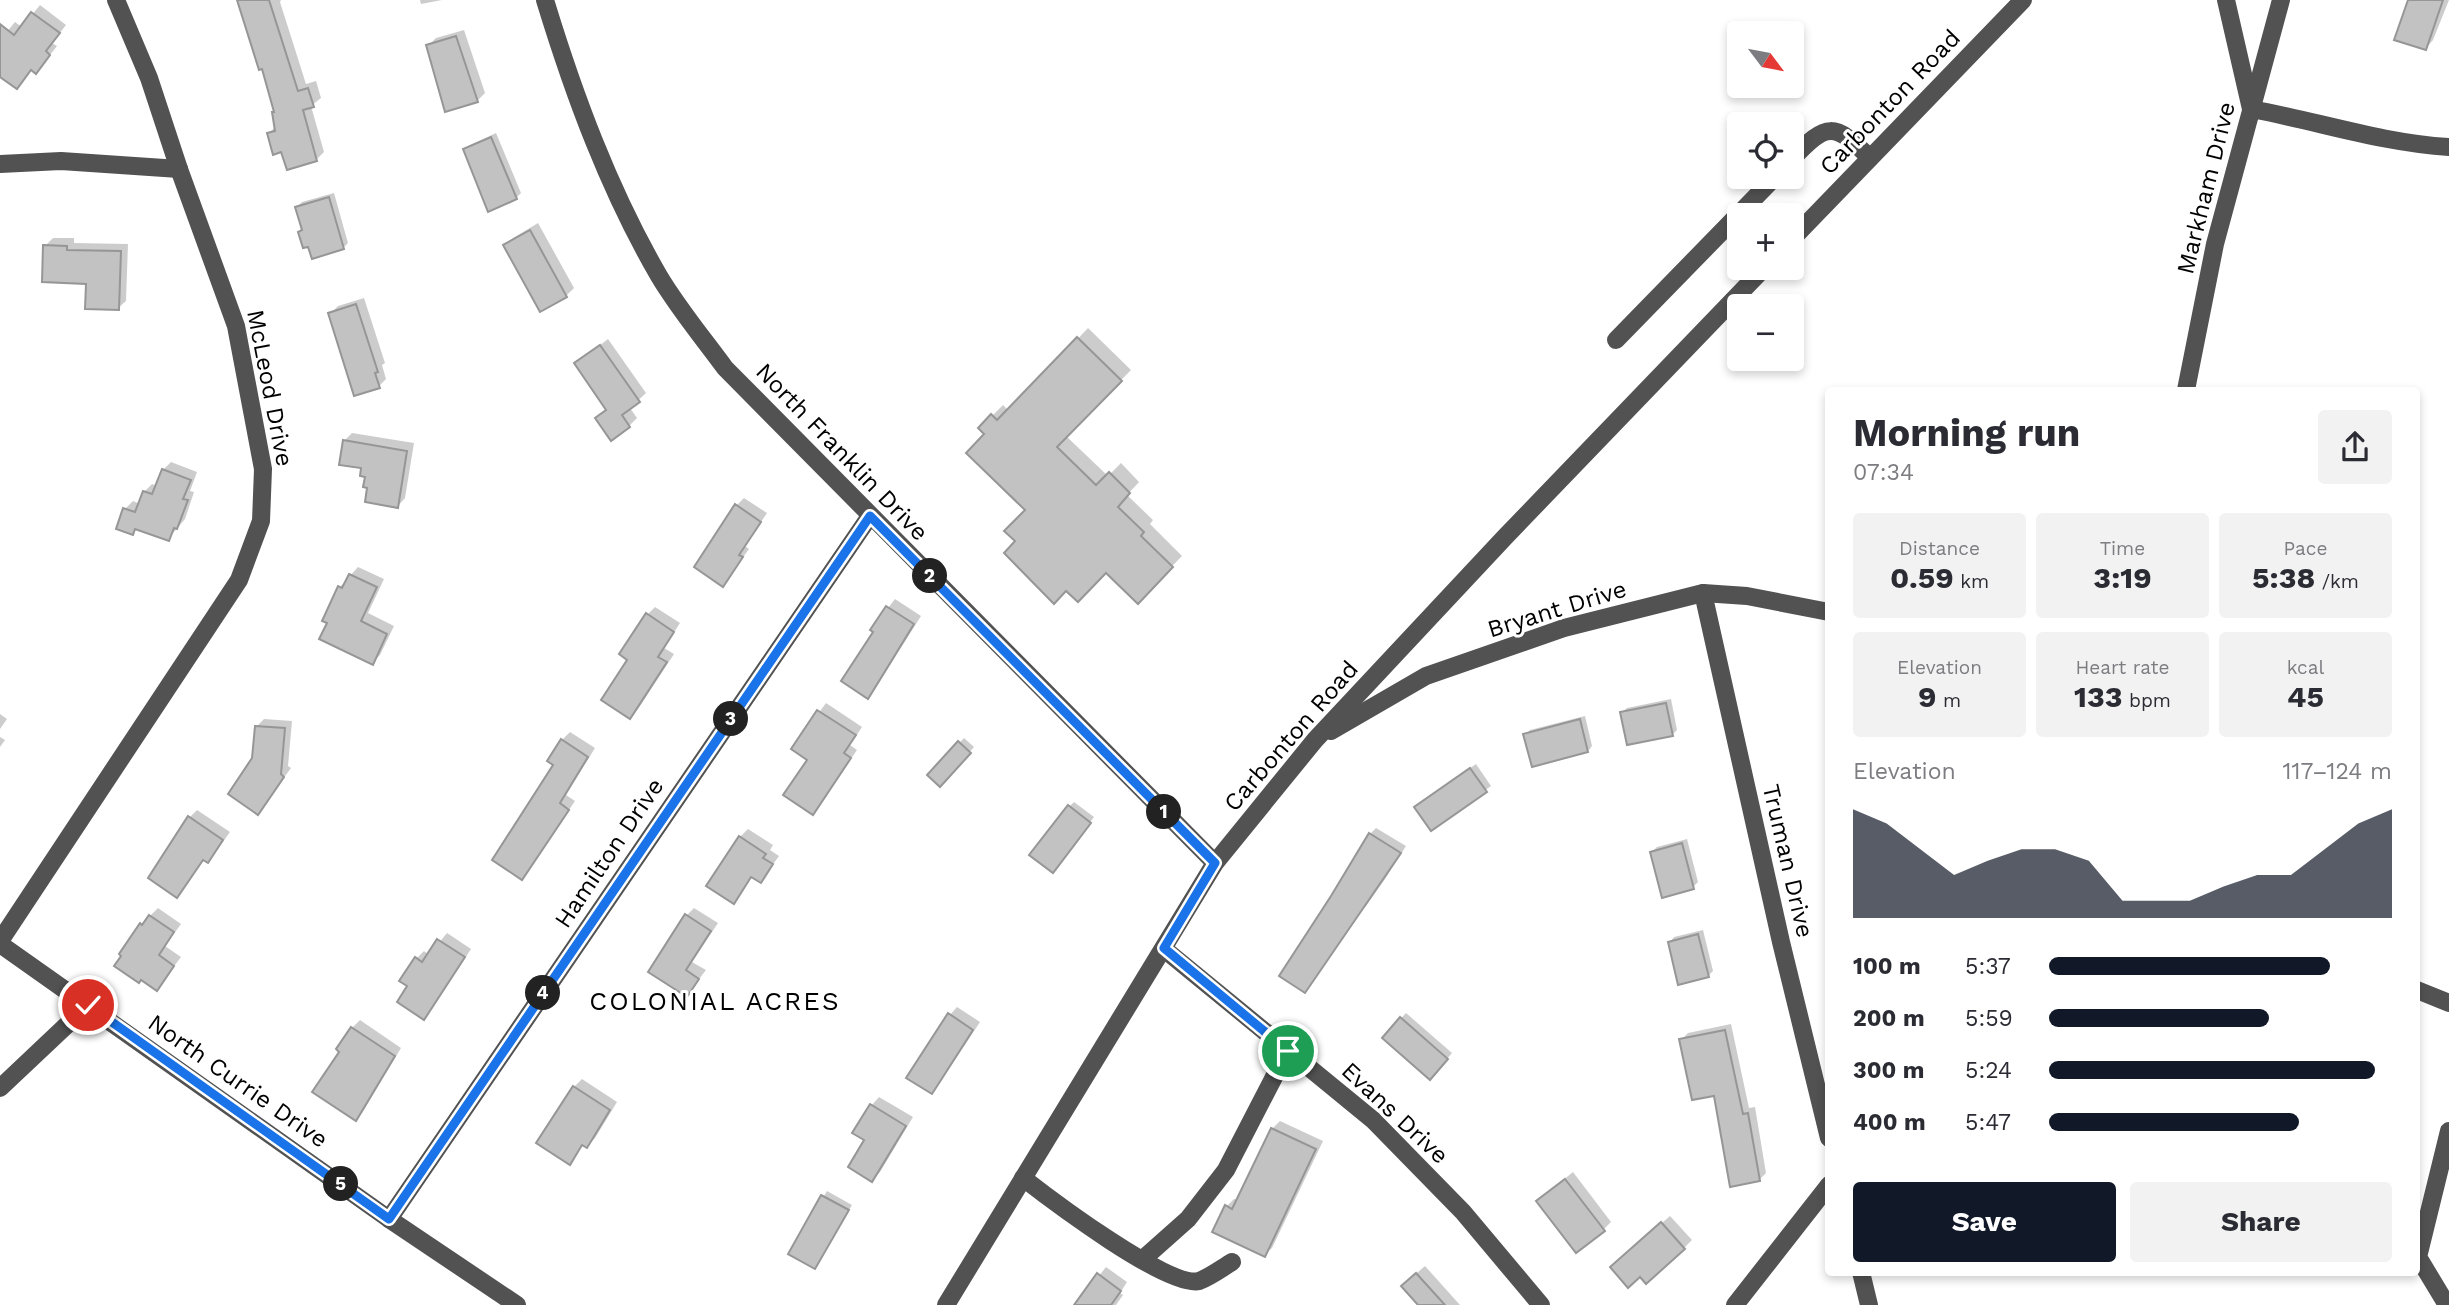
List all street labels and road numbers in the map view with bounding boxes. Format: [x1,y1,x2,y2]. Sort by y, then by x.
street label: Carbonton Road [1814,24,1966,180]
street label: Markham Drive [2171,99,2241,277]
street label: McLeod Drive [241,307,299,469]
street label: North Franklin Drive [750,358,934,546]
street label: Bryant Drive [1484,575,1630,643]
street label: Carbonton Road [1218,655,1364,817]
street label: Hamilton Drive [549,773,669,933]
street label: Truman Drive [1757,782,1819,940]
street label: North Currie Drive [143,1008,333,1154]
street label: Evans Drive [1336,1056,1454,1170]

